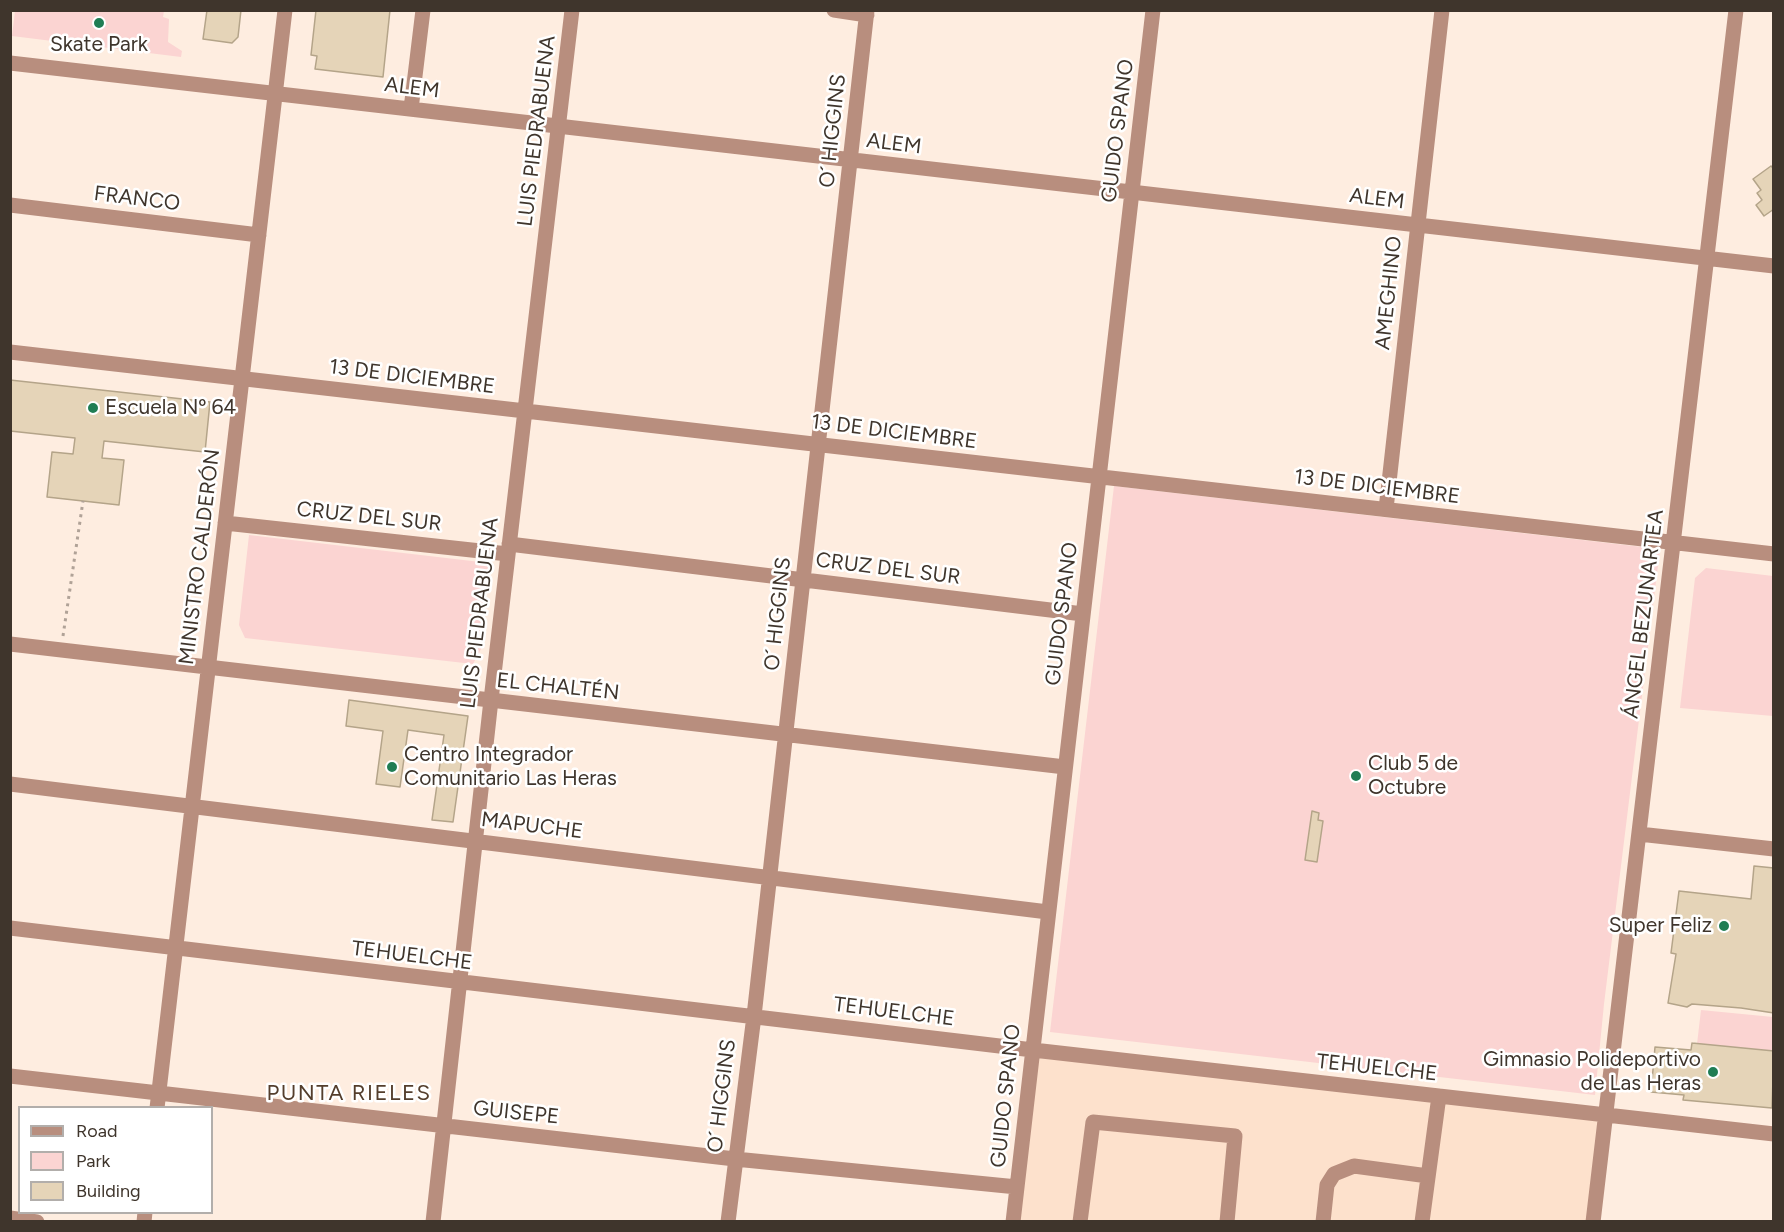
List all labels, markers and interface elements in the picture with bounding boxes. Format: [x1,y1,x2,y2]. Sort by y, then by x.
marker: Skate Park [92,16,106,30]
place label: Skate Park [50,32,148,58]
street label: LUIS PIEDRABUENA [513,34,561,228]
street label: GUIDO SPANO [1097,58,1139,204]
street label: ALEM [383,72,441,104]
street label: O´ HIGGINS [815,73,851,189]
street label: ALEM [865,128,923,160]
street label: FRANCO [93,181,181,217]
street label: ALEM [1348,183,1406,215]
street label: AMEGHINO [1370,235,1408,351]
street label: 13 DE DICIEMBRE [328,354,496,400]
place label: Escuela Nº 64 [105,395,236,421]
marker: Escuela Nº 64 [86,401,100,415]
street label: 13 DE DICIEMBRE [810,409,978,455]
street label: MINISTRO CALDERÓN [174,448,226,666]
street label: 13 DE DICIEMBRE [1293,464,1461,510]
street label: CRUZ DEL SUR [295,497,443,537]
street label: ÁNGEL BEZUNARTEA [1619,508,1669,720]
street label: LUIS PIEDRABUENA [456,516,504,710]
street label: GUIDO SPANO [1041,541,1083,687]
street label: CRUZ DEL SUR [814,548,962,590]
street label: O´ HIGGINS [760,556,796,672]
street label: EL CHALTÉN [495,668,621,706]
place label: Centro Integrador Comunitario Las Heras [404,742,617,792]
place label: Club 5 de Octubre [1368,751,1458,801]
marker: Centro Integrador Comunitario Las Heras [385,760,399,774]
marker: Club 5 de Octubre [1349,769,1363,783]
street label: MAPUCHE [480,807,584,845]
place label: Super Feliz [1609,913,1712,939]
marker: Super Feliz [1717,919,1731,933]
street label: TEHUELCHE [350,936,474,976]
street label: TEHUELCHE [832,992,956,1032]
street label: GUIDO SPANO [986,1023,1026,1169]
street label: O´ HIGGINS [703,1038,741,1154]
place label: Gimnasio Polideportivo de Las Heras [1483,1047,1701,1097]
street label: TEHUELCHE [1315,1049,1439,1087]
marker: Gimnasio Polideportivo de Las Heras [1706,1065,1720,1079]
district label: PUNTA RIELES [266,1081,432,1107]
street label: GUISEPE [472,1096,560,1130]
legend [18,1106,213,1214]
text: Road [76,1120,117,1142]
text: Park [76,1150,110,1172]
text: Building [76,1180,141,1202]

